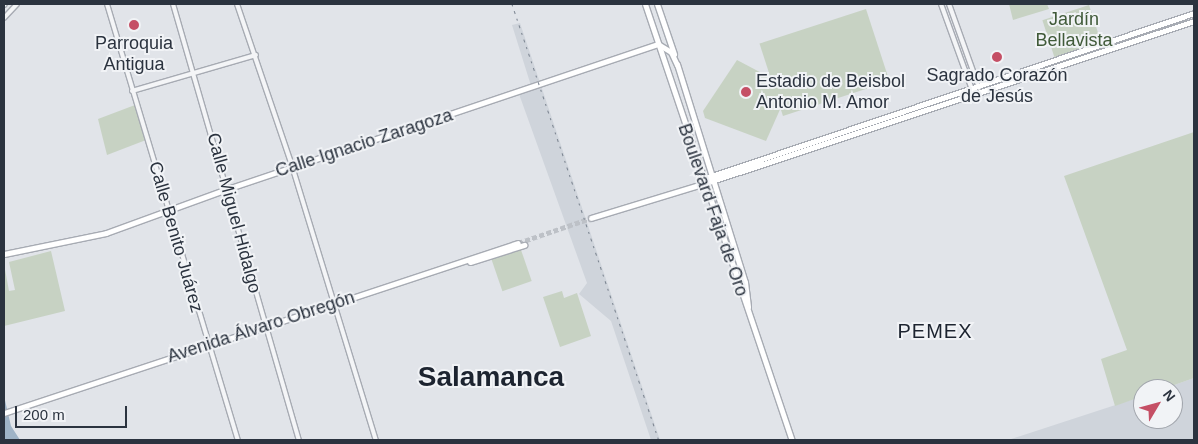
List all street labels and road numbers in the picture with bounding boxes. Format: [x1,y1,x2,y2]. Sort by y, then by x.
street label: Calle Ignacio Zaragoza [273,104,455,182]
street label: Boulevard Faja de Oro [673,121,753,299]
street label: Calle Miguel Hidalgo [202,130,266,296]
street label: Calle Benito Juárez [144,159,208,315]
street label: Avenida Álvaro Obregón [165,286,357,368]

